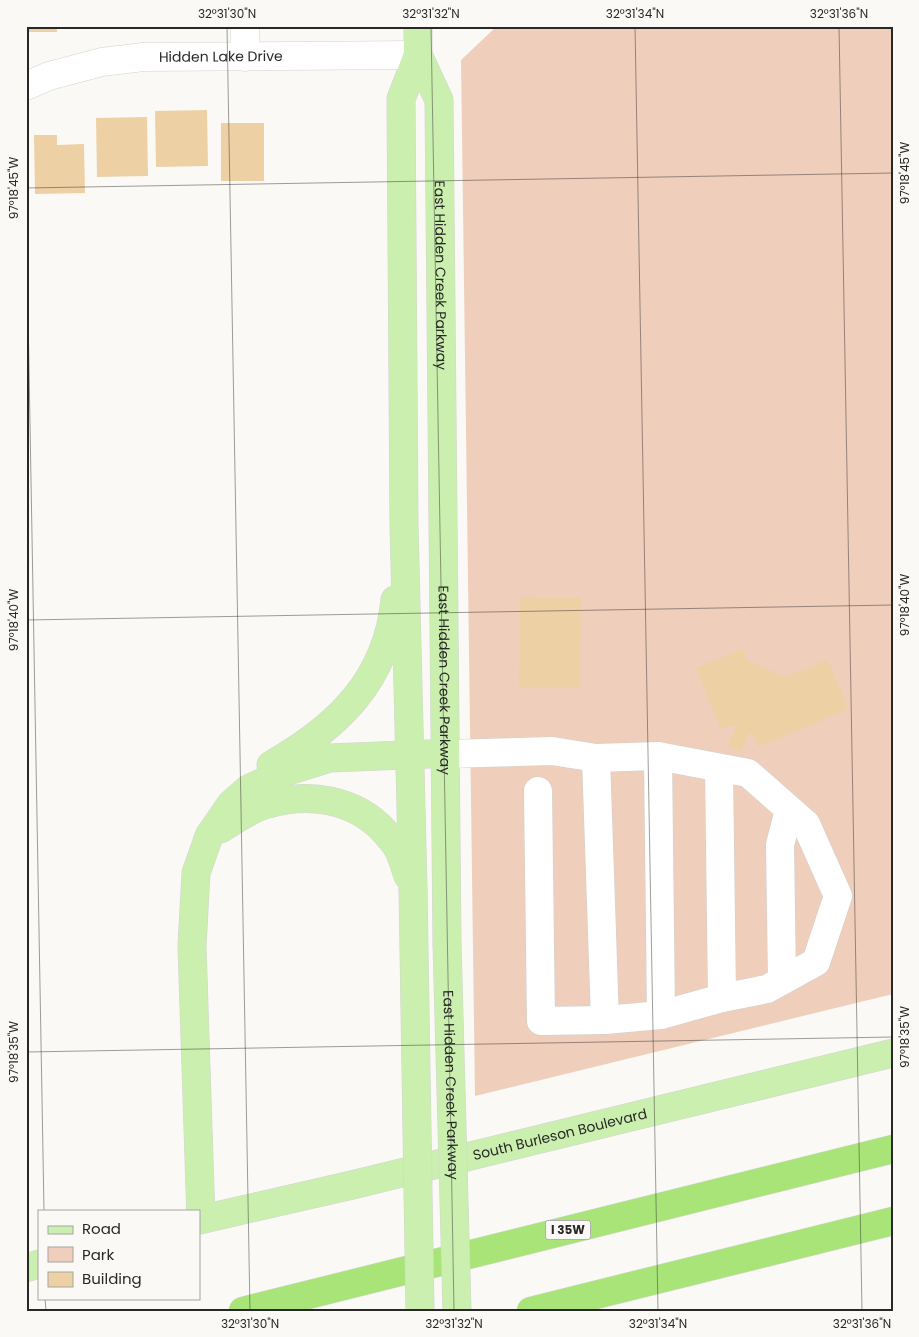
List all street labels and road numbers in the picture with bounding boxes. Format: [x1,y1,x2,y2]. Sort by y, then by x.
street label: Hidden Lake Drive [159,46,283,67]
street label: East Hidden Creek Parkway [430,180,452,370]
street label: East Hidden Creek Parkway [434,585,455,775]
street label: East Hidden Creek Parkway [438,990,463,1180]
street label: South Burleson Boulevard [471,1103,649,1165]
road number: I 35W [546,1220,590,1240]

